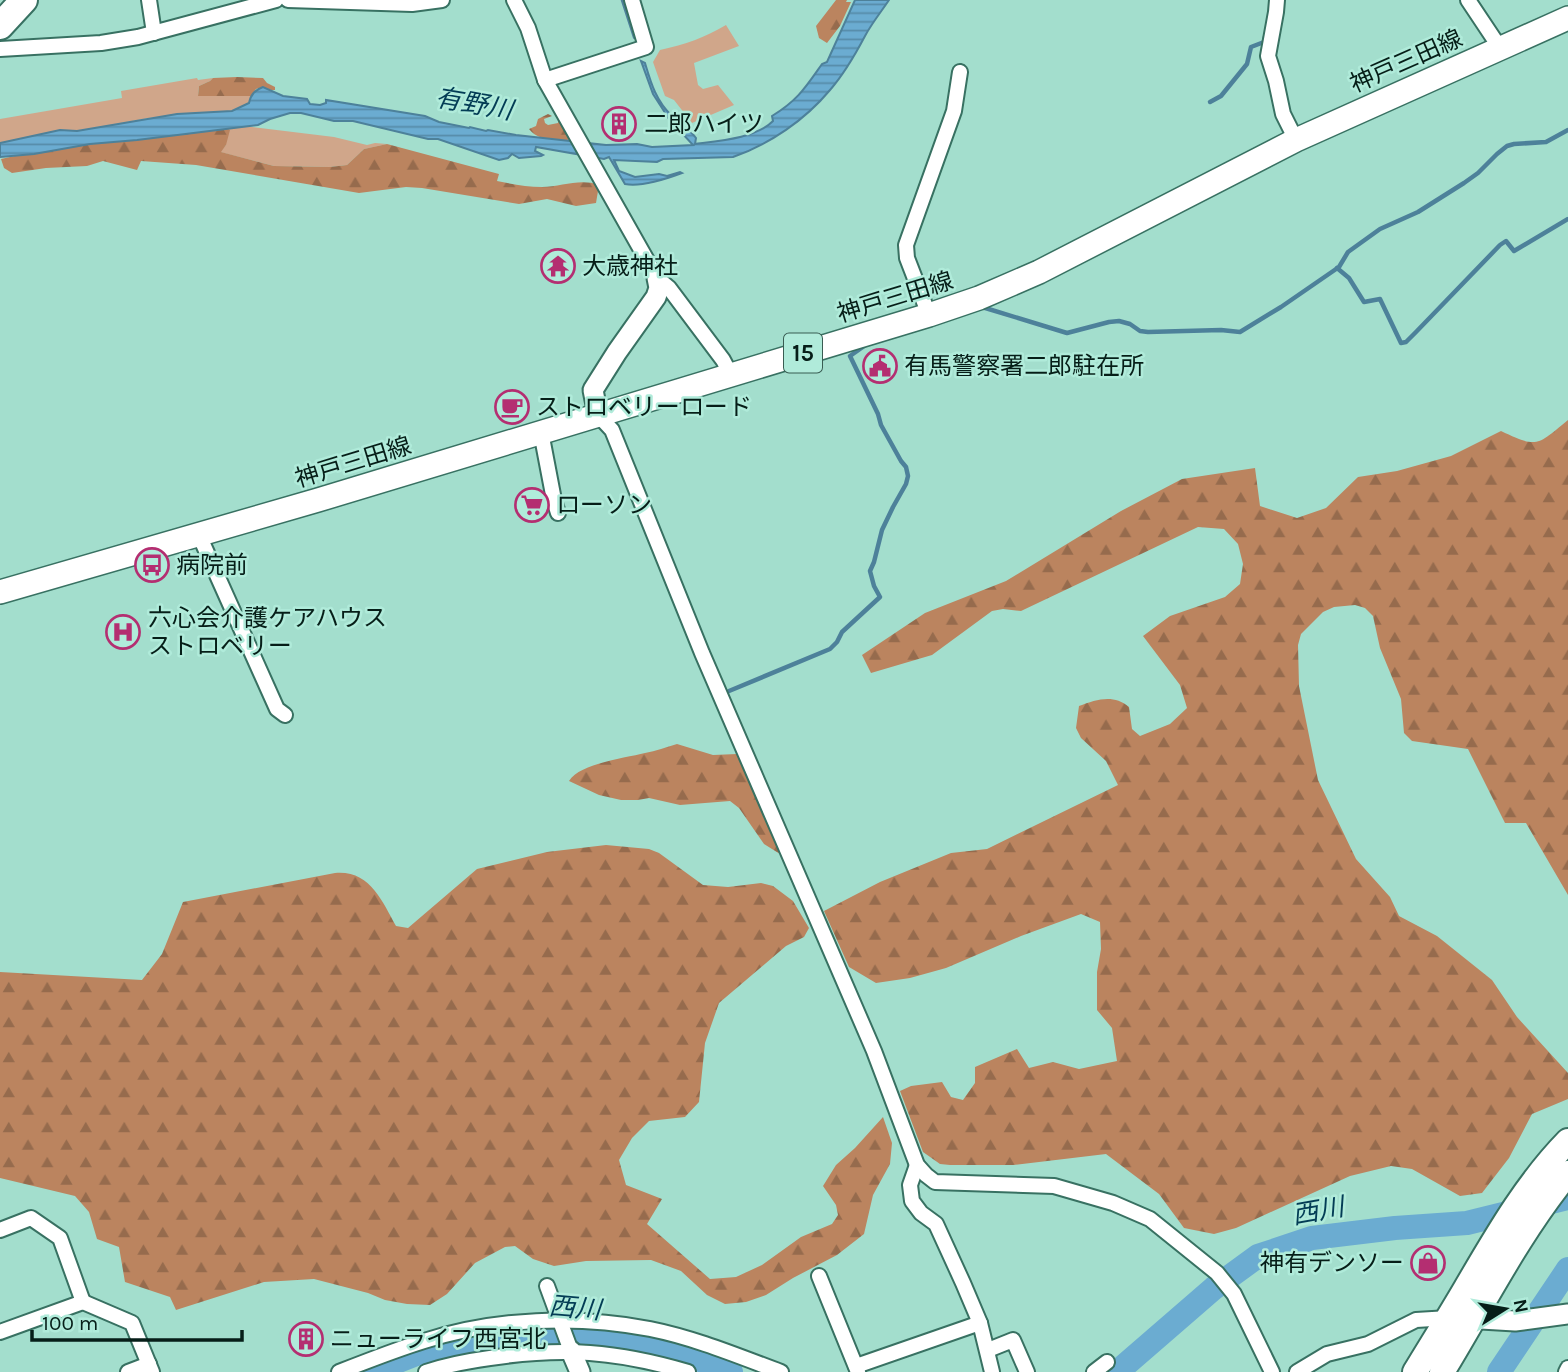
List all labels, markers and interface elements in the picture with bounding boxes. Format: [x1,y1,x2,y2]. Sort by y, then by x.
street label: 神戸三田線 [1345,24,1467,98]
water label: 有野川 [433,82,518,127]
building icon: 二郎ハイツ [600,105,638,143]
place label: 二郎ハイツ [644,110,764,138]
temple icon: 大歳神社 [539,247,577,285]
place label: 大歳神社 [582,252,678,280]
street label: 神戸三田線 [834,266,956,328]
road number: 15 [784,334,822,372]
public building icon: 有馬警察署二郎駐在所 [861,347,899,385]
place label: 有馬警察署二郎駐在所 [904,352,1144,380]
cafe icon: ストロベリーロード [493,388,531,426]
place label: ストロベリーロード [536,393,752,421]
street label: 神戸三田線 [292,431,414,493]
supermarket icon: ローソン [513,486,551,524]
place label: ローソン [556,491,652,519]
bus stop icon: 病院前 [133,546,171,584]
place label: 病院前 [176,551,248,579]
place label: 六心会介護ケアハウス ストロベリー [148,604,387,660]
hospital icon: 六心会介護ケアハウス ストロベリー [104,613,142,651]
water label: 西川 [1290,1191,1349,1231]
shop icon: 神有デンソー [1409,1244,1447,1282]
place label: 神有デンソー [1260,1249,1404,1277]
north arrow [1470,1274,1540,1344]
water label: 西川 [548,1290,605,1326]
text: N [1509,1297,1533,1315]
scale bar [32,1298,242,1342]
text: 100 m [42,1311,99,1335]
building icon: ニューライフ西宮北 [287,1320,325,1358]
place label: ニューライフ西宮北 [330,1325,546,1353]

